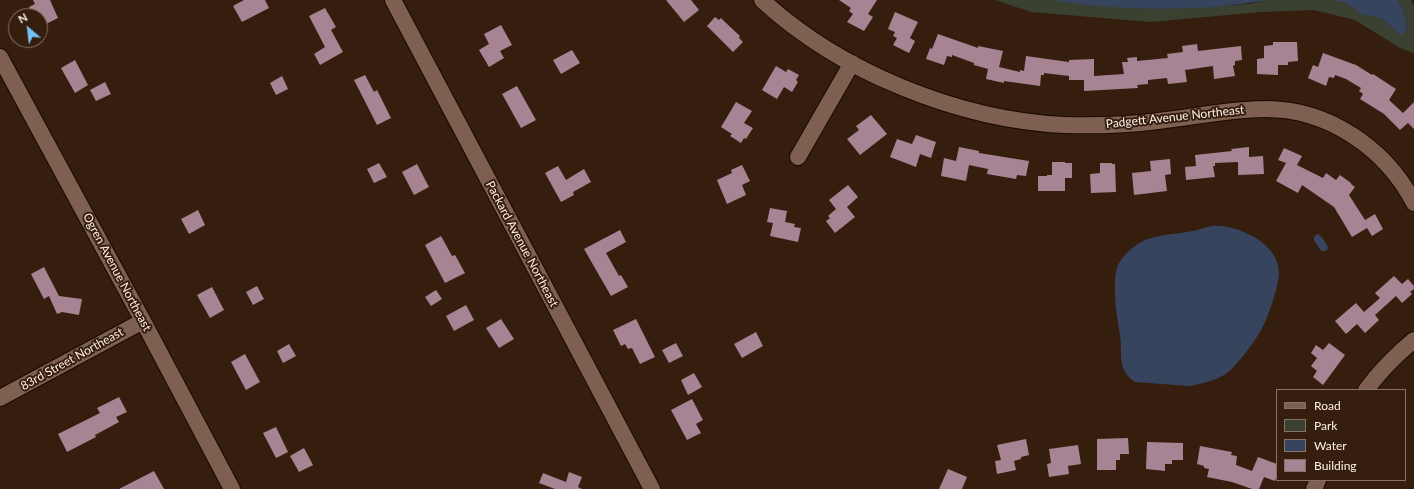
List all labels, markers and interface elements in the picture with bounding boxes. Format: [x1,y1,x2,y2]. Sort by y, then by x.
north arrow [8,8,48,48]
text: N [16,10,29,26]
street label: Padgett Avenue Northeast [1105,103,1245,131]
street label: Packard Avenue Northeast [483,179,561,309]
street label: Ogren Avenue Northeast [80,210,154,334]
street label: 83rd Street Northeast [18,325,126,393]
legend [1276,389,1406,481]
text: Road [1314,398,1341,413]
text: Park [1314,418,1337,433]
text: Water [1314,438,1347,453]
text: Building [1314,458,1357,473]

